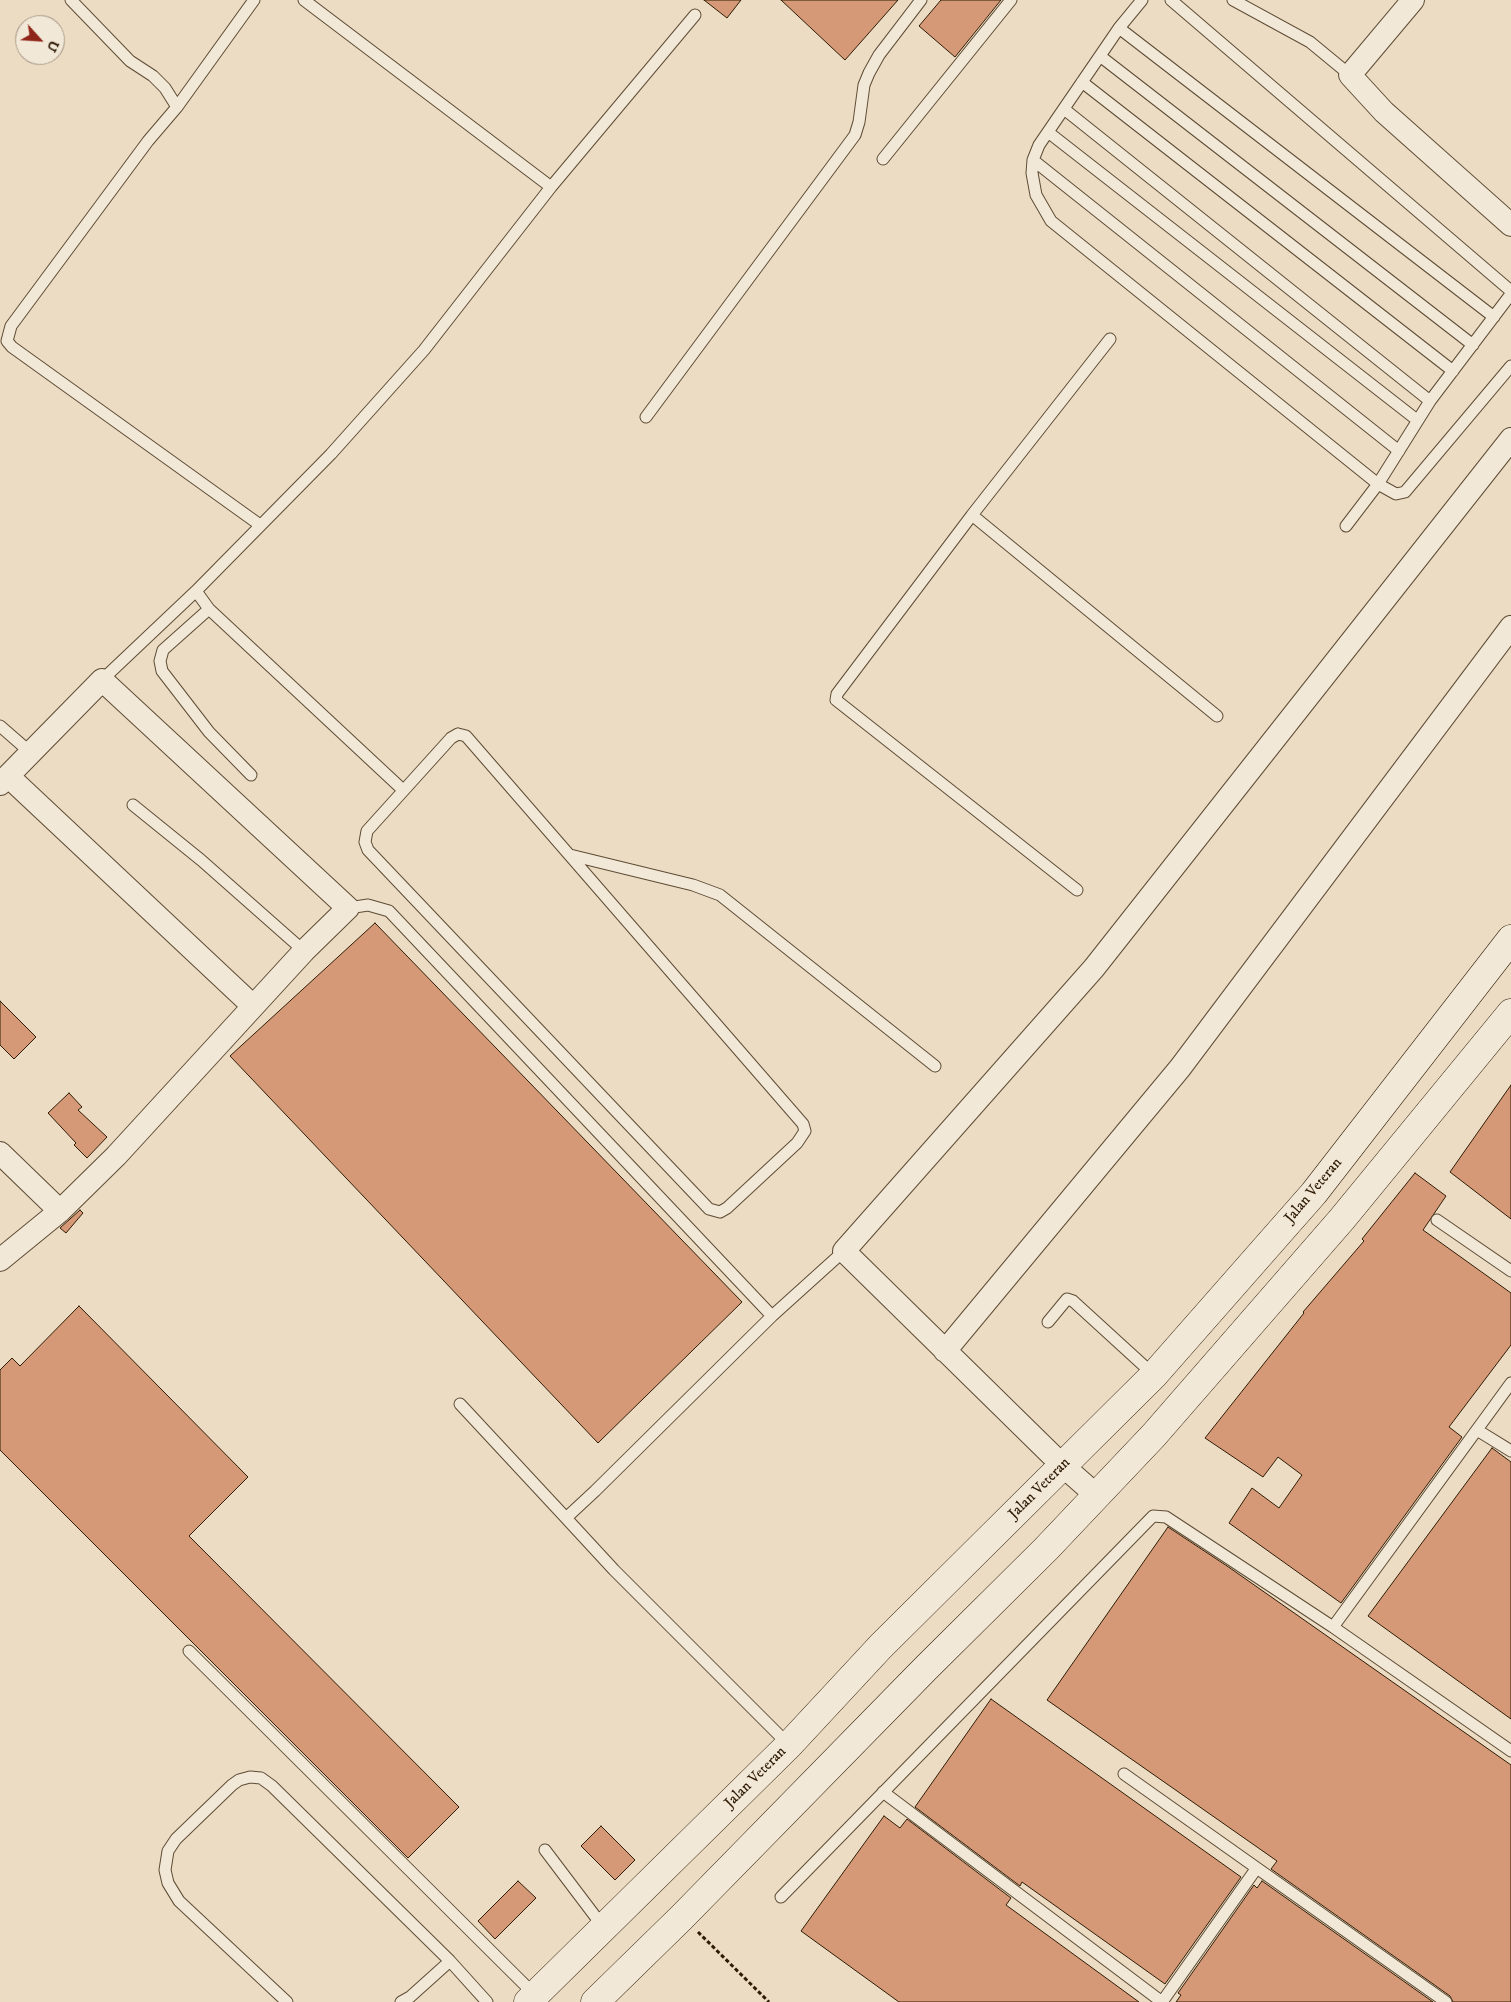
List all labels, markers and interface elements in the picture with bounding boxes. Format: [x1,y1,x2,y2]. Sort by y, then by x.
north arrow [15,15,65,65]
text: U [42,37,63,55]
street label: Jalan Veteran [1281,1155,1347,1227]
street label: Jalan Veteran [1005,1454,1075,1524]
street label: Jalan Veteran [721,1743,791,1813]

